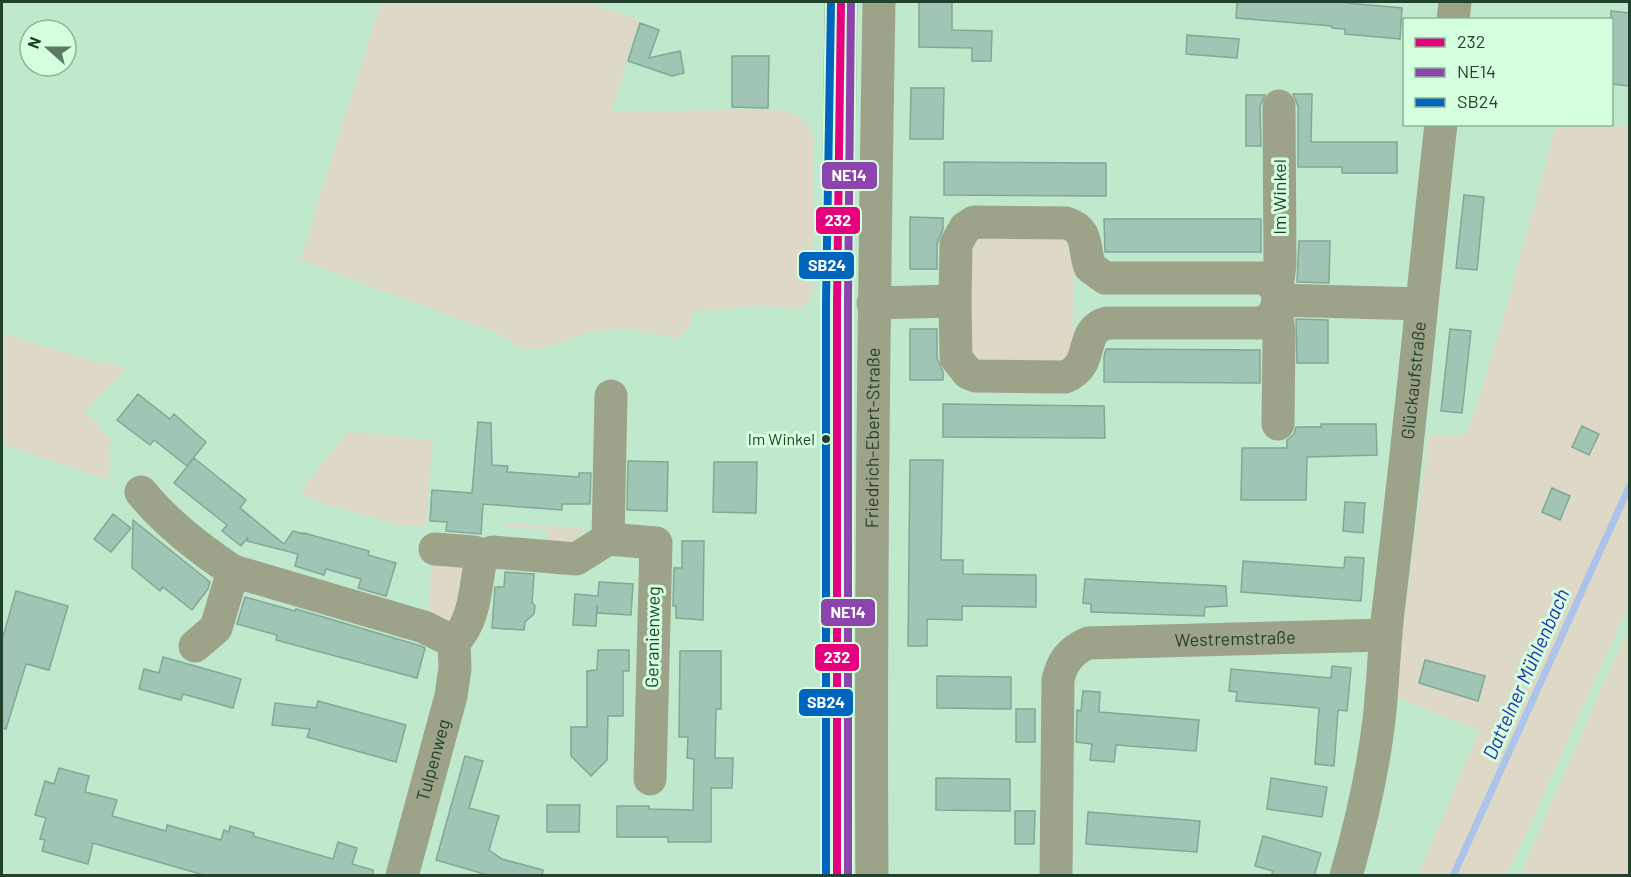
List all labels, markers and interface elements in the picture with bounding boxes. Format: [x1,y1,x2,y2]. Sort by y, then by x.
north arrow [18,18,78,78]
legend [1403,18,1613,126]
text: 232 [1457,30,1485,52]
text: N [23,34,44,51]
text: NE14 [1457,60,1496,82]
text: SB24 [1457,90,1498,112]
street label: Im Winkel [1268,159,1290,235]
line badge: NE14 [821,161,878,190]
text: NE14 [831,165,867,184]
line badge: 232 [815,206,861,235]
text: 232 [825,210,851,229]
line badge: SB24 [798,251,855,280]
text: SB24 [808,255,846,274]
street label: Glückaufstraße [1396,320,1430,441]
street label: Friedrich-Ebert-Straße [860,348,884,528]
place label: Im Winkel [748,429,815,448]
marker: Im Winkel [820,433,832,445]
water label: Dattelner Mühlenbach [1477,585,1574,763]
street label: Geranienweg [640,586,664,688]
line badge: NE14 [820,598,876,627]
text: NE14 [830,602,866,621]
street label: Westremstraße [1174,625,1296,651]
line badge: 232 [814,643,860,672]
text: 232 [824,647,850,666]
line badge: SB24 [798,688,854,717]
text: SB24 [807,692,845,711]
street label: Tulpenweg [411,716,454,803]

